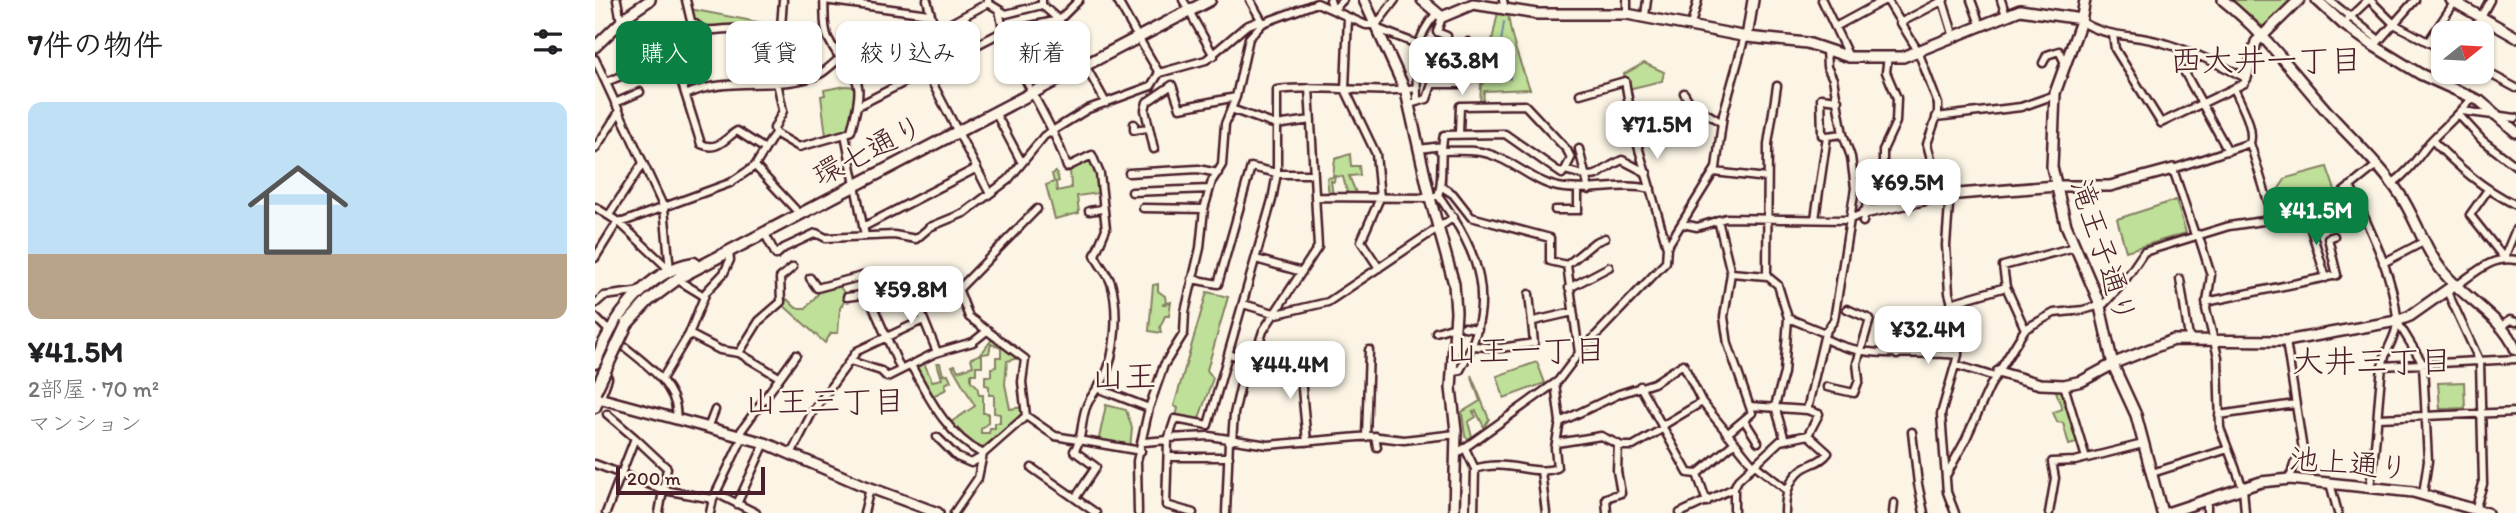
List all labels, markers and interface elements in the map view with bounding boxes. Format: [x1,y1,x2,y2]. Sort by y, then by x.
chip: 購入 [616,21,712,84]
chip: 賃貸 [726,21,822,84]
chip: 絞り込み [836,21,980,84]
chip: 新着 [994,21,1090,84]
north arrow [2431,21,2494,84]
map controls [2431,21,2494,84]
icon: filters [529,23,567,61]
text: 7件の物件 [28,26,163,63]
pin: ¥63.8M [1405,38,1519,97]
district label: 西大井一丁目 [2170,41,2362,79]
text: ¥63.8M [1425,46,1499,74]
pin: ¥71.5M [1600,102,1714,161]
street label: 環七通り [806,106,930,194]
text: ¥71.5M [1622,110,1692,138]
icon: home [235,147,361,273]
pin: ¥69.5M [1851,160,1965,219]
text: ¥69.5M [1872,168,1944,196]
street label: 滝王子通り [2063,174,2145,328]
pin: ¥41.5M [2259,188,2373,247]
text: ¥41.5M [2279,196,2353,224]
pin: ¥59.8M [854,266,968,326]
text: ¥59.8M [874,275,948,303]
pin: ¥32.4M [1871,306,1985,366]
text: ¥32.4M [1890,315,1966,343]
district label: 山王一丁目 [1446,331,1606,369]
text: ¥41.5M [28,333,123,370]
pin: ¥44.4M [1233,342,1347,401]
district label: 大井三丁目 [2292,342,2452,380]
text: ¥44.4M [1251,350,1329,378]
district label: 山王 [1091,356,1157,395]
text: 2部屋 · 70 m² [28,375,159,403]
district label: 山王三丁目 [745,382,905,420]
text: マンション [28,409,142,437]
street label: 池上通り [2288,439,2410,487]
scale bar [616,464,765,496]
text: 200 m [627,467,681,490]

